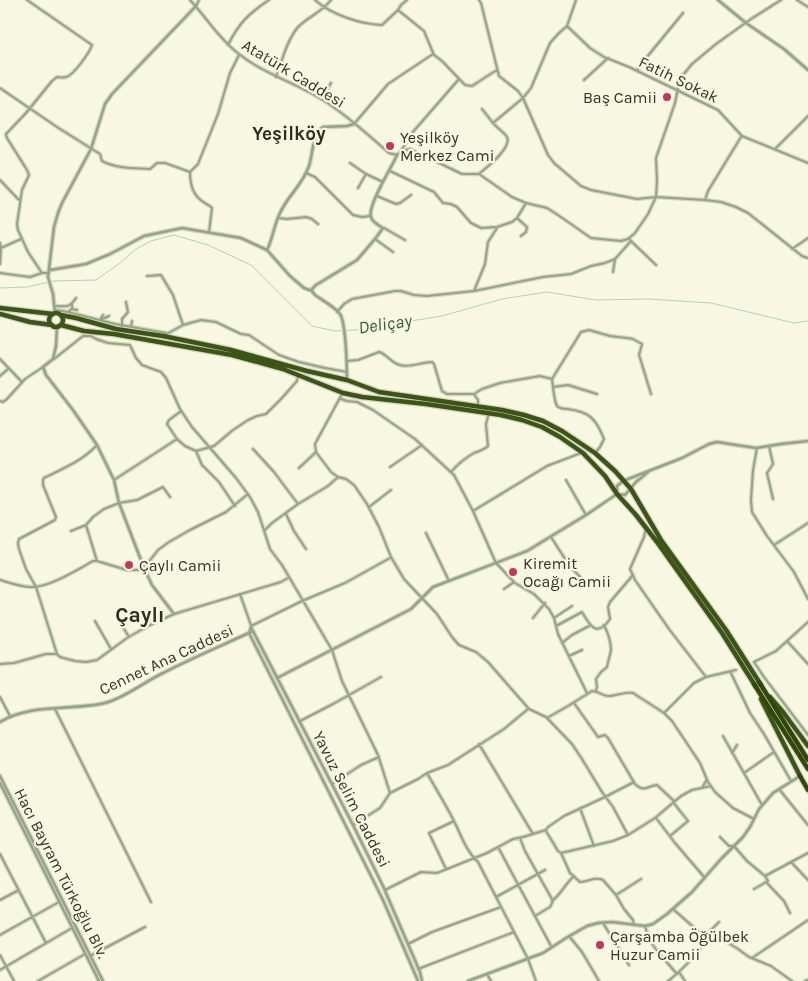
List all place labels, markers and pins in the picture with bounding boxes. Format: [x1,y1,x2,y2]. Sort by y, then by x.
place label: Baş Camii [583,88,657,107]
marker: Baş Camii [661,91,673,103]
place label: Yeşilköy Merkez Cami [400,128,495,165]
marker: Yeşilköy Merkez Cami [384,140,396,152]
place label: Kiremit Ocağı Camii [523,554,611,591]
place label: Çaylı Camii [139,556,221,575]
marker: Çaylı Camii [123,559,135,571]
marker: Kiremit Ocağı Camii [507,566,519,578]
place label: Çarşamba Öğülbek Huzur Camii [610,927,749,964]
marker: Çarşamba Öğülbek Huzur Camii [594,939,606,951]

